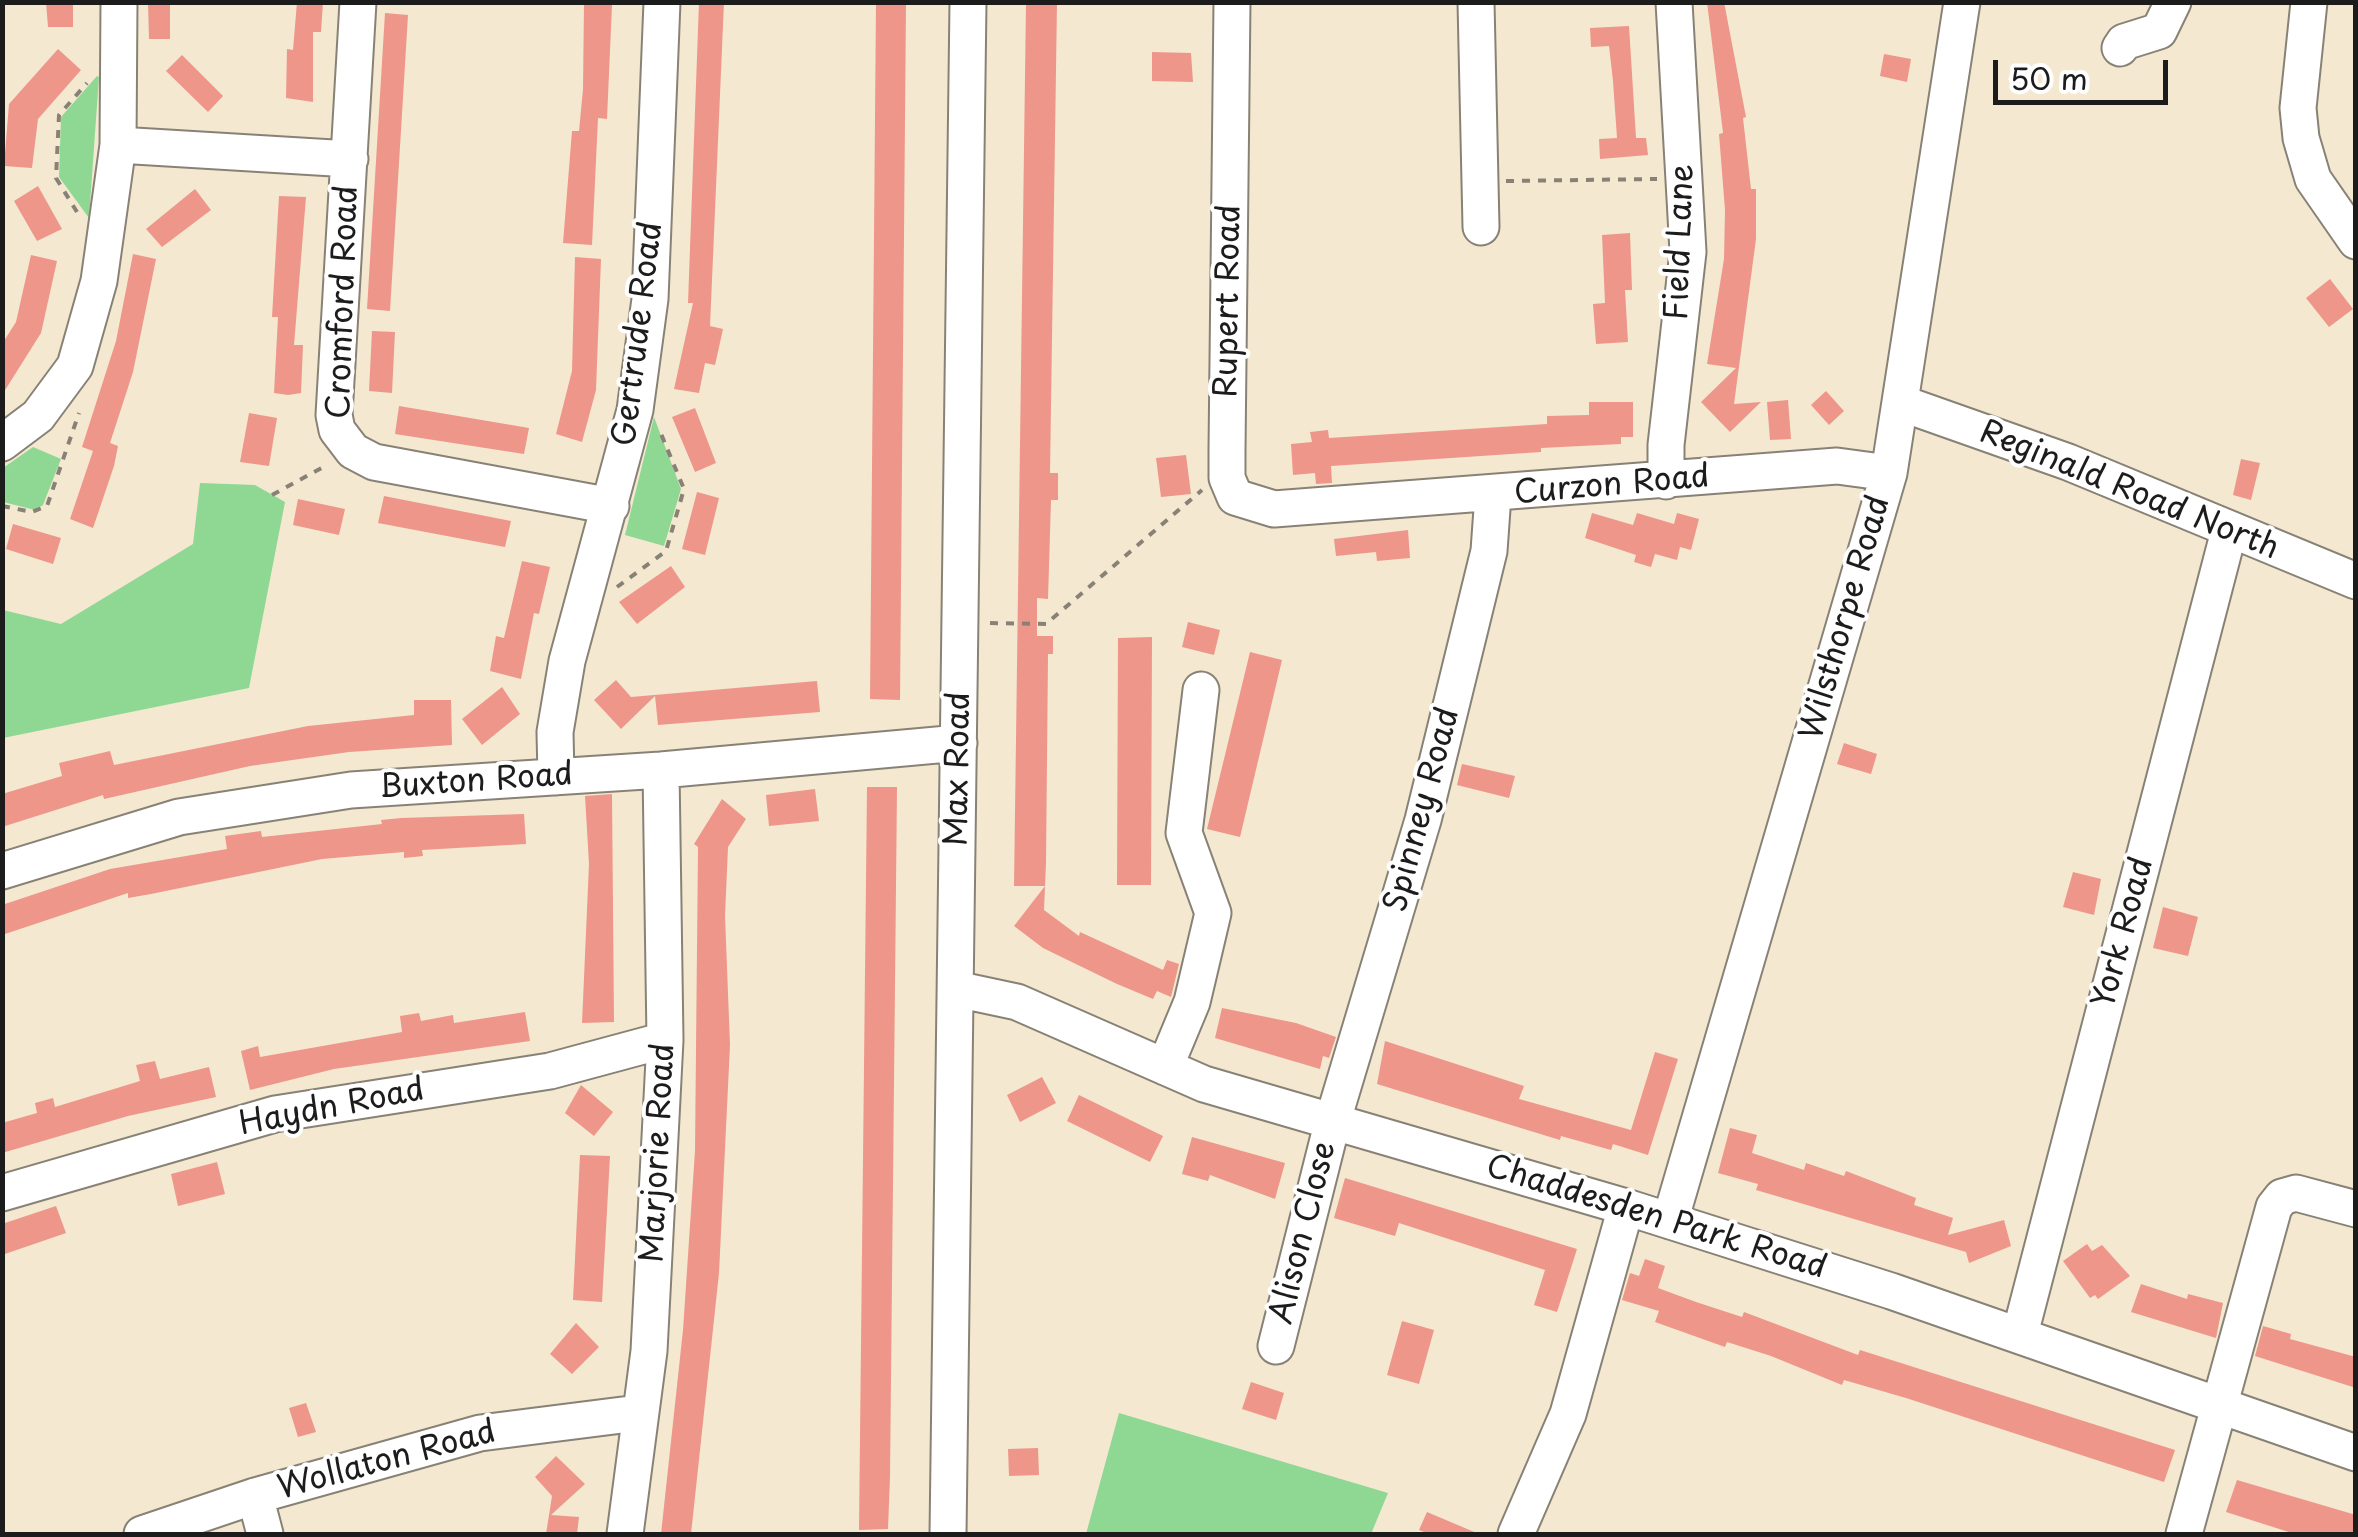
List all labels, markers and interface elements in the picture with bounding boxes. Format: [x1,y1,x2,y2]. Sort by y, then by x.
scale bar [1998,40,2173,102]
text: 50 m [2010,55,2088,100]
street label: Field Lane [1659,163,1703,321]
street label: Cromford Road [321,184,367,420]
street label: Rupert Road [1208,204,1250,398]
street label: Gertrude Road [606,220,672,448]
street label: Reginald Road North [1974,413,2284,569]
street label: Curzon Road [1513,458,1711,514]
street label: Wilsthorpe Road [1793,491,1899,745]
street label: Max Road [938,691,980,847]
street label: Spinney Road [1377,704,1469,916]
street label: Buxton Road [378,756,574,808]
street label: York Road [2085,854,2163,1012]
street label: Marjorie Road [634,1042,684,1264]
street label: Haydn Road [236,1071,428,1145]
street label: Alison Close [1263,1138,1345,1328]
street label: Chaddesden Park Road [1481,1148,1831,1288]
street label: Wollaton Road [274,1413,500,1509]

